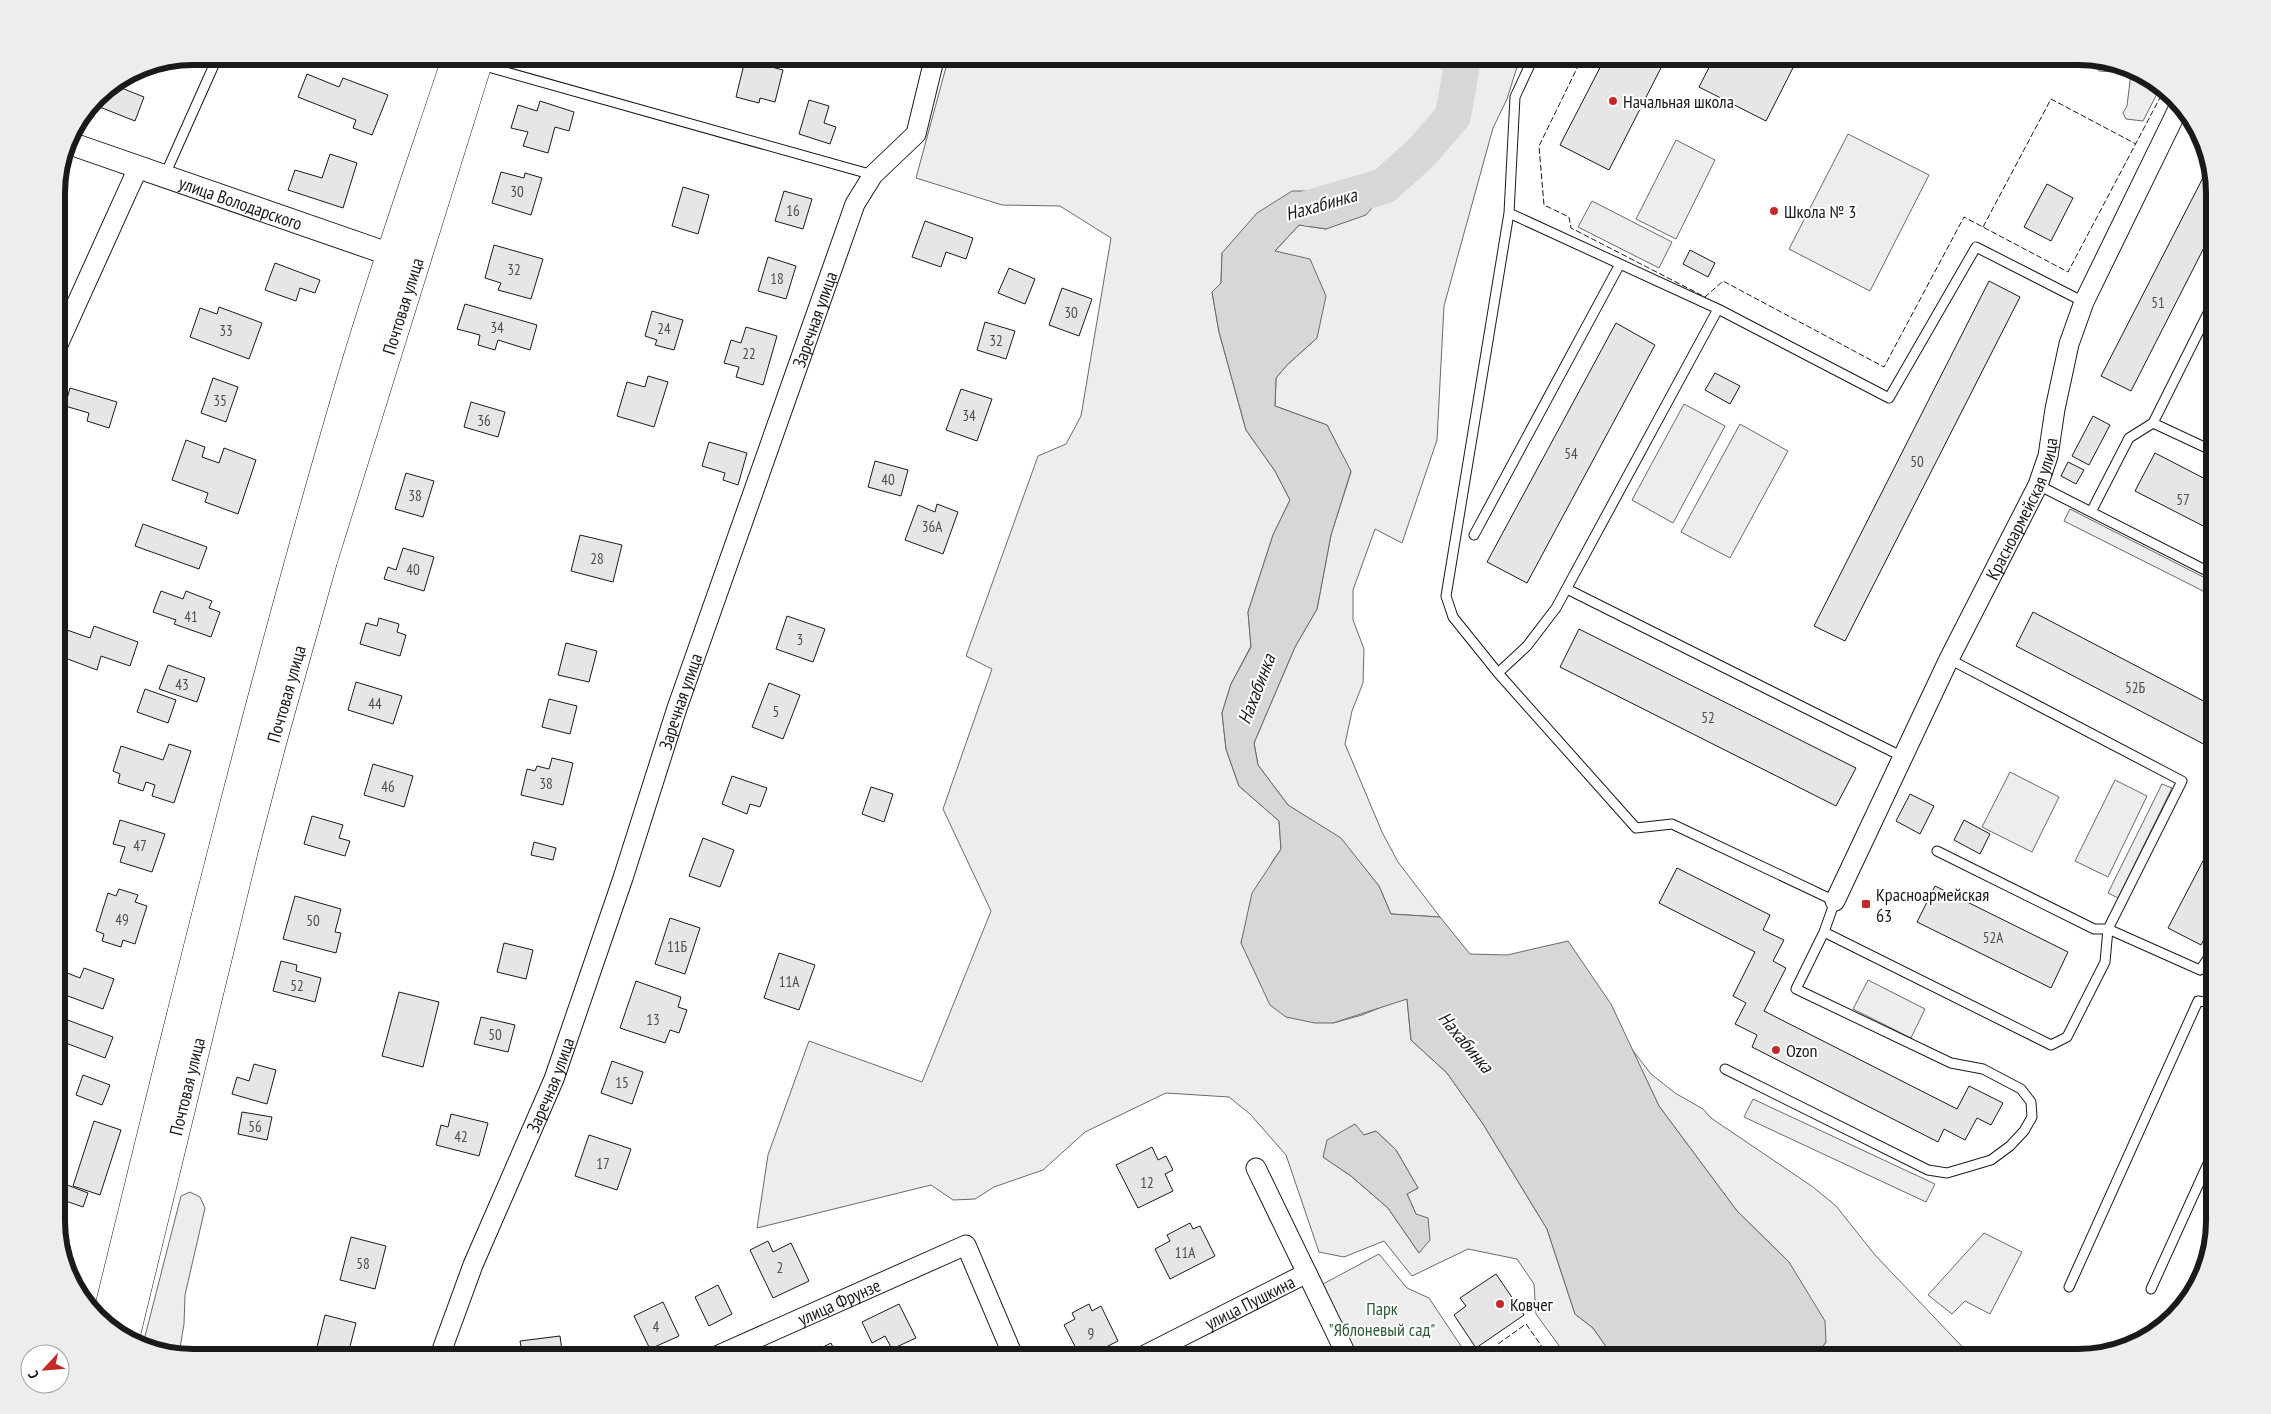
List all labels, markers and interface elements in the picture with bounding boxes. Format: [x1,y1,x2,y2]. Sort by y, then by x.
place label: Начальная школа [1623,90,1734,113]
marker: Начальная школа [1607,95,1619,107]
street label: улица Володарского [176,171,306,235]
house number: 30 [510,182,524,201]
water label: Нахабинка [1283,182,1361,226]
place label: Школа № 3 [1784,200,1856,223]
house number: 16 [786,201,800,220]
marker: Школа № 3 [1768,205,1780,217]
street label: Почтовая улица [376,255,428,357]
house number: 32 [507,260,521,279]
street label: Заречная улица [787,268,842,370]
house number: 18 [770,269,784,288]
house number: 51 [2151,293,2165,312]
house number: 30 [1064,303,1078,322]
house number: 34 [490,318,504,337]
house number: 24 [657,319,671,338]
house number: 33 [219,321,233,340]
house number: 32 [989,331,1003,350]
house number: 22 [742,344,756,363]
house number: 35 [213,391,227,410]
house number: 34 [962,406,976,425]
house number: 36 [477,411,491,430]
street label: Красноармейская улица [1980,436,2062,584]
house number: 54 [1564,444,1578,463]
house number: 50 [1910,452,1924,471]
house number: 40 [881,470,895,489]
house number: 38 [408,486,422,505]
house number: 57 [2176,490,2190,509]
house number: 36А [922,517,943,536]
house number: 28 [590,549,604,568]
house number: 40 [406,560,420,579]
house number: 41 [184,607,198,626]
house number: 3 [797,630,803,649]
street label: Почтовая улица [261,643,310,745]
water label: Нахабинка [1232,649,1281,727]
street label: Заречная улица [653,650,707,752]
house number: 43 [175,675,189,694]
house number: 52Б [2125,678,2145,697]
house number: 44 [368,694,382,713]
house number: 5 [773,702,779,721]
house number: 52 [1701,708,1715,727]
house number: 38 [539,774,553,793]
house number: 46 [381,777,395,796]
house number: 47 [133,836,147,855]
place label: Красноармейская 63 [1876,883,1989,927]
marker: Красноармейская 63 [1860,898,1872,910]
house number: 49 [115,910,129,929]
house number: 50 [306,911,320,930]
house number: 52А [1983,928,2004,947]
house number: 11Б [667,937,687,956]
house number: 11А [779,972,800,991]
house number: 52 [290,976,304,995]
water label: Нахабинка [1433,1006,1500,1079]
house number: 13 [646,1010,660,1029]
house number: 50 [488,1025,502,1044]
street label: Заречная улица [521,1034,579,1136]
street label: Почтовая улица [164,1035,209,1138]
place label: Ozon [1786,1039,1818,1062]
marker: Ozon [1770,1044,1782,1056]
house number: 15 [615,1073,629,1092]
house number: 56 [248,1117,262,1136]
house number: 42 [454,1127,468,1146]
house number: 17 [596,1154,610,1173]
house number: 12 [1140,1173,1154,1192]
house number: 11А [1175,1243,1196,1262]
house number: 58 [356,1254,370,1273]
house number: 2 [777,1258,783,1277]
street label: улица Пушкина [1201,1270,1298,1334]
street label: улица Фрунзе [794,1273,884,1330]
place label: Ковчег [1510,1293,1554,1316]
park label: Парк "Яблоневый сад" [1329,1297,1435,1341]
marker: Ковчег [1494,1298,1506,1310]
house number: 4 [653,1317,660,1336]
house number: 9 [1088,1324,1094,1343]
north arrow [20,1344,70,1394]
text: С [24,1367,43,1382]

